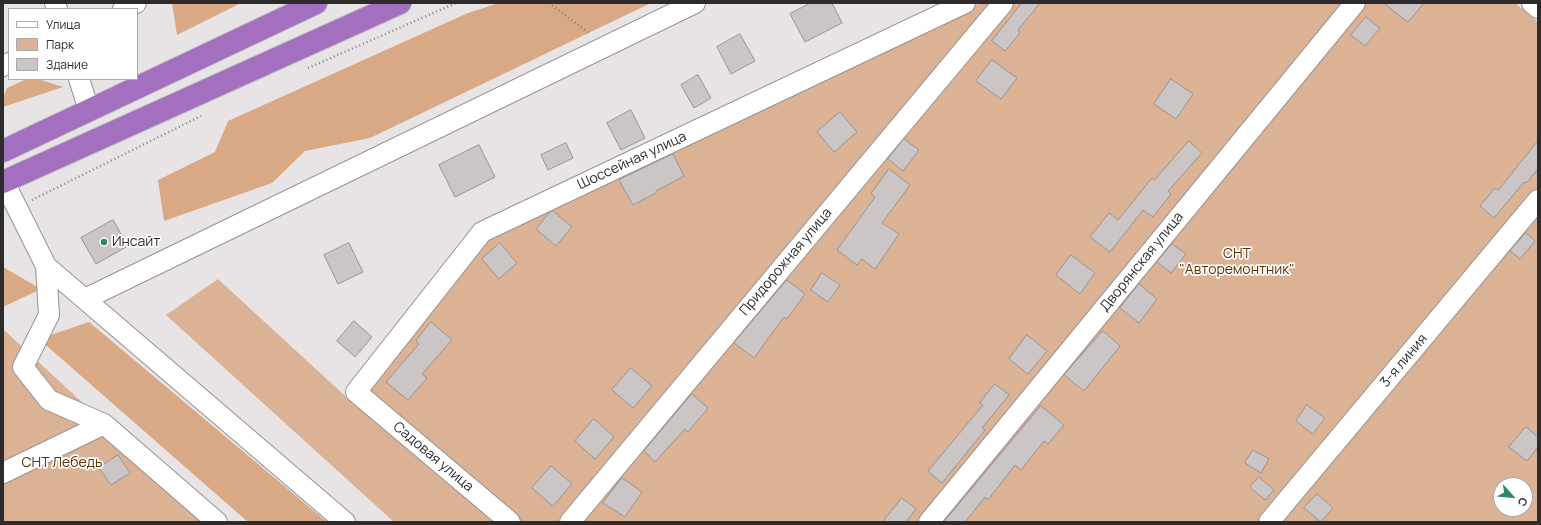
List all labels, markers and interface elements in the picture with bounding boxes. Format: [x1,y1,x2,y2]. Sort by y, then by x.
legend [8,8,138,80]
text: Улица [46,16,80,33]
text: Парк [46,36,74,53]
text: Здание [46,56,88,73]
street label: Шоссейная улица [575,128,689,194]
street label: Придорожная улица [736,205,836,319]
street label: Дворянская улица [1097,209,1187,315]
place label: Инсайт [112,234,160,250]
marker: Инсайт [99,237,109,247]
park label: СНТ "Авторемонтник" [1179,246,1295,278]
street label: 3-я линия [1377,331,1431,391]
street label: Садовая улица [389,418,477,496]
park label: СНТ Лебедь [22,455,102,471]
north arrow [1493,477,1533,517]
text: С [1515,495,1532,509]

